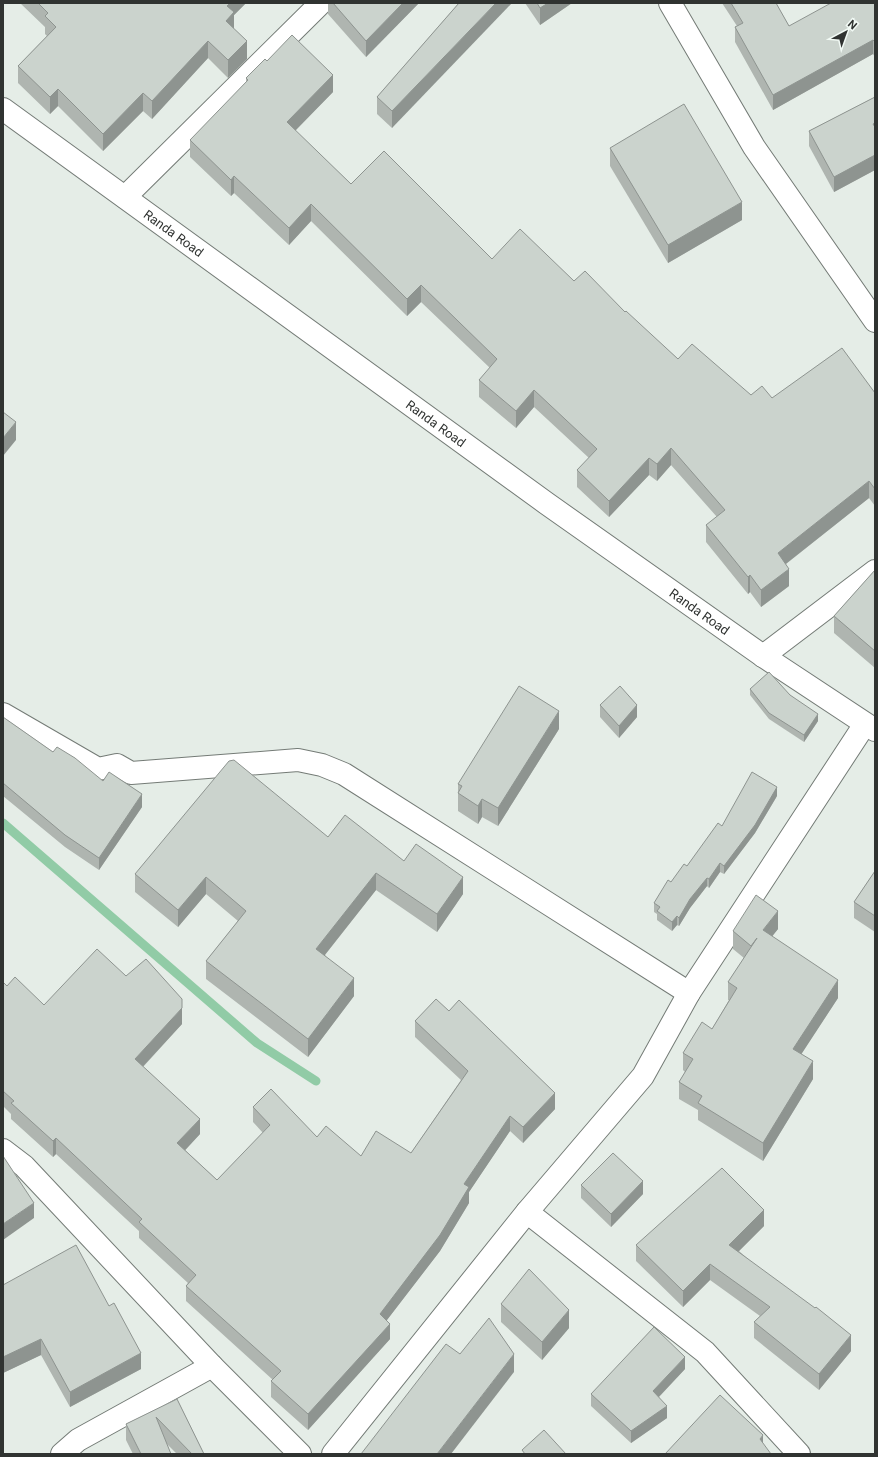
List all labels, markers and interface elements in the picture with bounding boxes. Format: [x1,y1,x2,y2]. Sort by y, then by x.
north arrow [826,12,866,52]
text: N [845,17,860,32]
street label: Randa Road [141,206,206,259]
street label: Randa Road [403,397,469,450]
street label: Randa Road [667,585,733,638]

